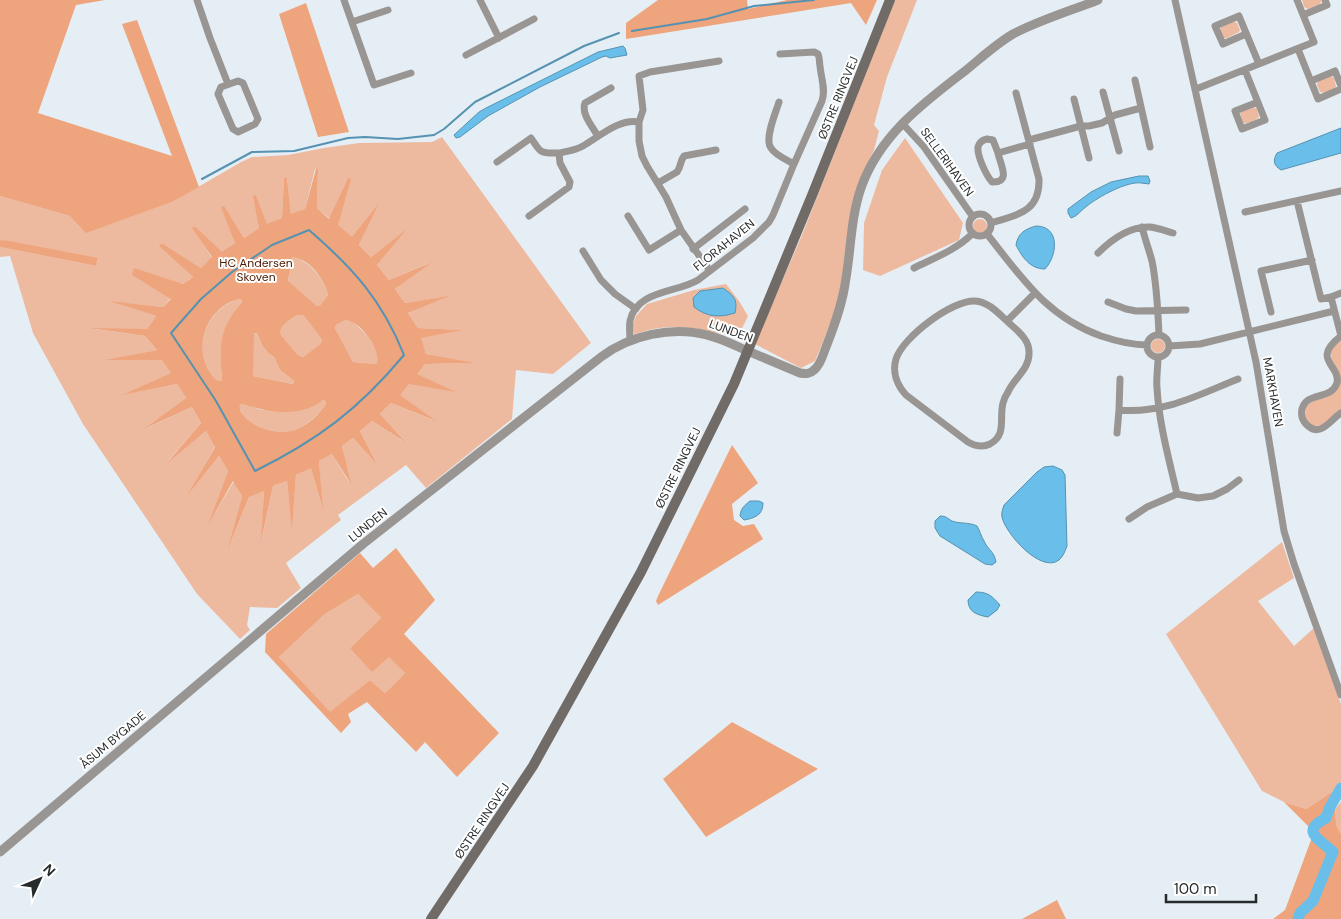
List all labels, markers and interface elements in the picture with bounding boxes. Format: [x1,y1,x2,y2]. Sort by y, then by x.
street label: ØSTRE RINGVEJ [814,54,862,142]
street label: SELLERIHAVEN [917,124,977,200]
street label: FLORAHAVEN [690,215,758,275]
park label: HC Andersen Skoven [219,255,293,285]
street label: LUNDEN [707,316,755,346]
street label: MARKHAVEN [1259,356,1287,428]
street label: ØSTRE RINGVEJ [652,425,704,511]
street label: LUNDEN [345,504,391,546]
street label: ÅSUM BYGADE [77,708,149,772]
street label: ØSTRE RINGVEJ [451,780,513,862]
north arrow [15,854,65,904]
text: N [39,860,59,880]
scale bar [1166,872,1256,904]
text: 100 m [1174,879,1217,899]

